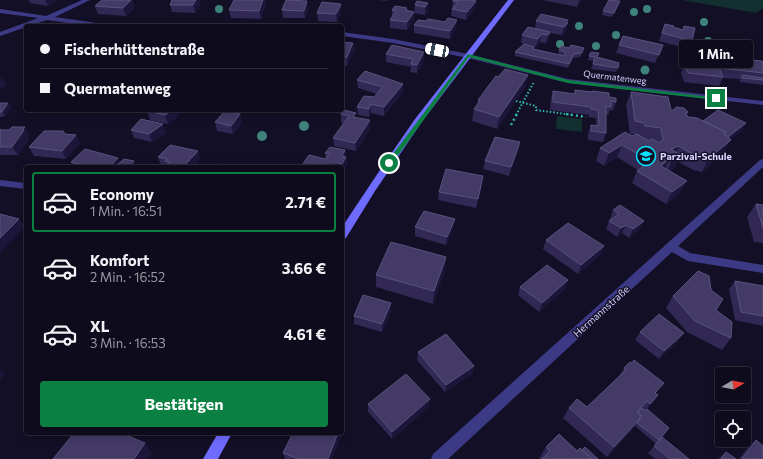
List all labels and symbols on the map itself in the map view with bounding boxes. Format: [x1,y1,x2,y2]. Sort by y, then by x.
callout: 1 Min. [679,40,753,68]
car [424,42,450,58]
street label: Quermatenweg [583,68,647,86]
route end [707,89,725,107]
school or university icon: Parzival-Schule [635,145,657,167]
place label: Parzival-Schule [660,150,732,162]
route start [380,154,398,172]
street label: Hermannstraße [571,283,631,339]
north arrow [715,367,751,403]

